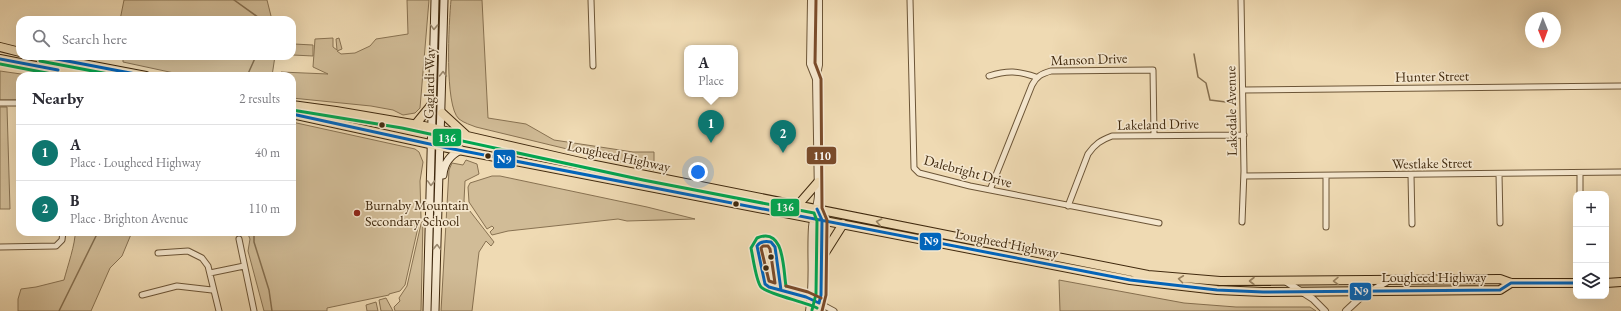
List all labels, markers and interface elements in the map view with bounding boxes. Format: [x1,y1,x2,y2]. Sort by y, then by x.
north arrow [1525,12,1561,48]
search box [16,16,296,60]
one-way arrow [430,24,439,30]
icon: search [30,27,52,49]
text: Search here [62,29,127,48]
popup [684,45,738,97]
street label: Gaglardi Way [419,46,439,119]
street label: Manson Drive [1050,49,1128,69]
text: A [698,53,709,72]
street label: Lakedale Avenue [1221,65,1241,156]
street label: Hunter Street [1395,66,1470,86]
one-way arrow [439,71,447,77]
text: Place [698,72,724,89]
text: Nearby [32,87,84,109]
text: 2 results [239,90,280,107]
pin: 1 [698,110,724,143]
street label: Lakeland Drive [1117,114,1200,134]
unlabelled marker [377,120,387,130]
pin: 2 [770,120,796,153]
line badge: 136 [432,128,462,147]
text: 136 [438,131,456,145]
text: A [70,135,81,154]
street label: Lougheed Highway [566,136,673,176]
text: 1 [42,144,48,161]
text: 40 m [255,144,280,161]
line badge: 110 [806,146,837,165]
line badge: N9 [493,149,516,169]
text: 110 [813,149,831,163]
unlabelled marker [483,151,493,161]
street label: Dalebright Drive [922,151,1015,192]
text: N9 [497,152,512,166]
street label: Westlake Street [1392,153,1473,173]
text: Place · Lougheed Highway [70,154,201,171]
your location [688,162,708,182]
one-way arrow [427,180,435,186]
text: B [70,191,79,210]
map controls [1573,191,1609,299]
button: + [1573,191,1609,227]
place label: Burnaby Mountain Secondary School [365,196,469,230]
line badge: 136 [770,198,800,217]
unlabelled marker [731,199,741,209]
text: 2 [42,200,48,217]
text: 110 m [249,200,280,217]
text: 136 [776,200,794,214]
marker: Burnaby Mountain Secondary School [352,208,362,218]
text: Place · Brighton Avenue [70,210,188,227]
one-way arrow [876,218,882,226]
street label: Lougheed Highway [954,224,1061,262]
button: − [1573,227,1609,263]
line badge: N9 [919,232,942,251]
text: N9 [924,234,939,248]
one-way arrow [433,244,441,250]
unlabelled marker [766,252,776,262]
unlabelled marker [761,263,771,273]
button: layers [1573,263,1609,299]
street label: Lougheed Highway [1382,268,1487,286]
one-way arrow [1178,274,1184,283]
one-way arrow [1249,277,1255,285]
one-way arrow [1333,277,1339,285]
line badge: N9 [1349,282,1372,301]
text: N9 [1354,284,1369,298]

